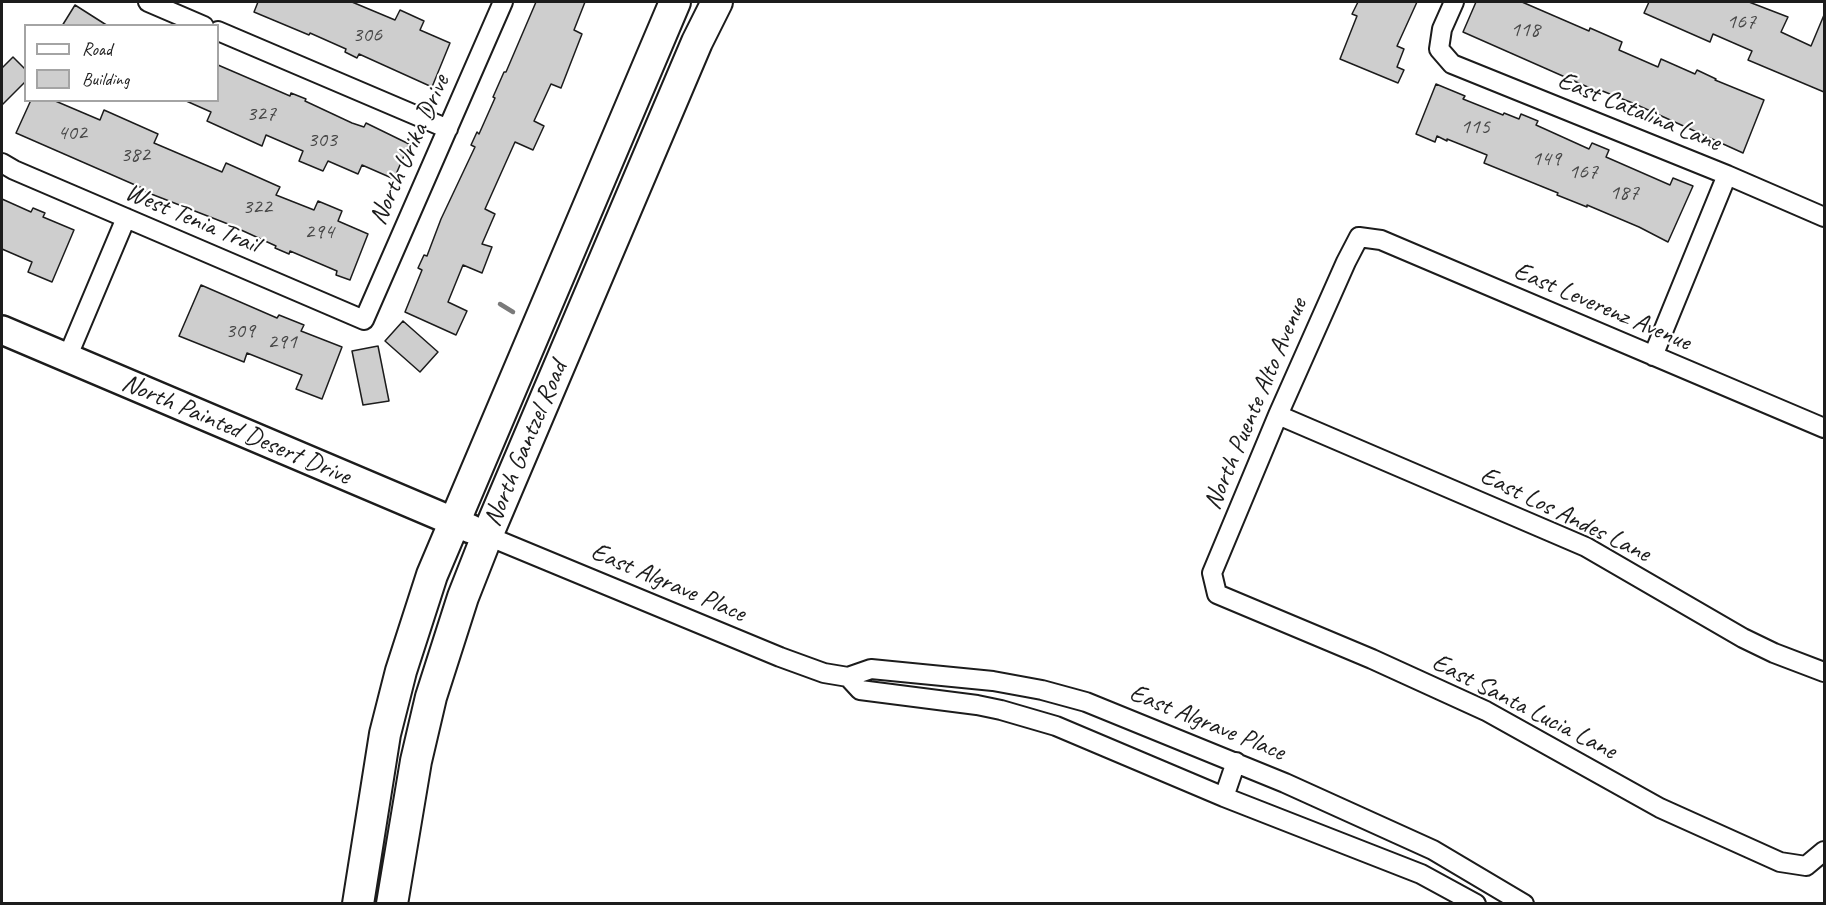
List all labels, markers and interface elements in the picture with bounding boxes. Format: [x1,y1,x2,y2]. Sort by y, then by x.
house number: 167 [1726,9,1756,35]
house number: 118 [1510,17,1540,43]
house number: 306 [352,22,382,48]
legend [24,24,219,102]
text: Road [82,38,112,60]
street label: East Catalina Lane [1553,65,1725,159]
text: Building [82,68,129,90]
street label: North Urika Drive [363,70,457,230]
house number: 327 [246,101,276,127]
house number: 115 [1460,114,1490,140]
house number: 402 [57,120,87,146]
house number: 303 [307,127,337,153]
house number: 382 [120,142,150,168]
house number: 149 [1531,146,1561,172]
house number: 167 [1568,159,1598,185]
street label: West Tenia Trail [120,177,264,261]
house number: 187 [1609,180,1639,206]
house number: 322 [242,194,272,220]
house number: 294 [304,219,334,245]
street label: East Leverenz Avenue [1509,256,1695,358]
street label: North Puente Alto Avenue [1197,294,1315,514]
house number: 309 [225,318,255,344]
house number: 291 [267,329,297,355]
street label: North Gantzel Road [477,357,575,531]
street label: North Painted Desert Drive [117,368,355,492]
street label: East Los Andes Lane [1475,460,1655,570]
street label: East Algrave Place [586,536,750,630]
street label: East Santa Lucia Lane [1427,647,1621,767]
street label: East Algrave Place [1125,678,1289,768]

